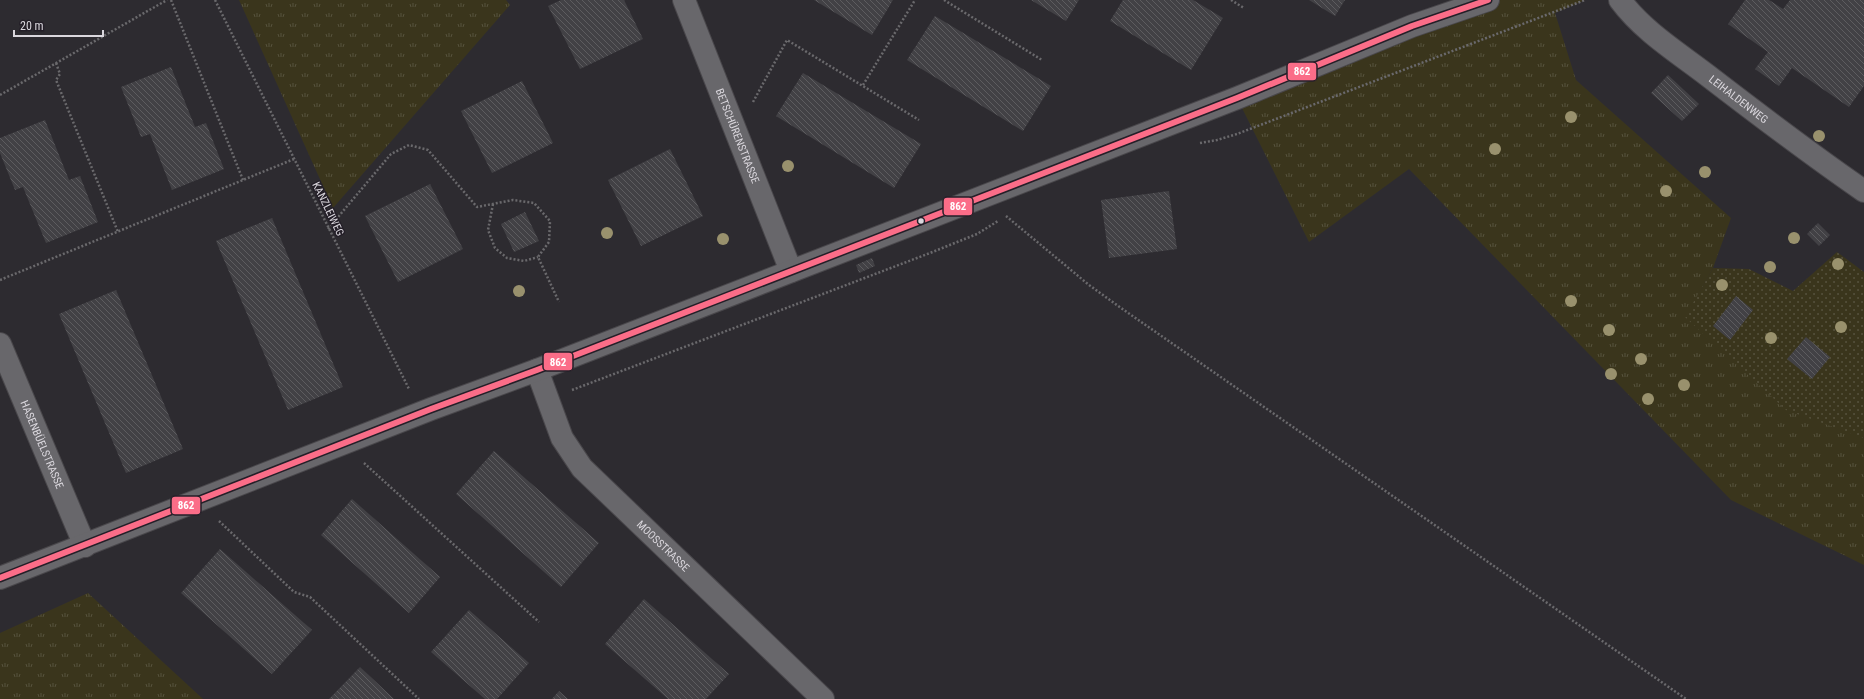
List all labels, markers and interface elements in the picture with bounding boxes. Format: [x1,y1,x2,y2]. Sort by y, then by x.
scale bar [14,12,103,38]
text: 20 m [20,19,44,33]
line badge: 862 [1287,62,1317,81]
text: 862 [1294,65,1311,78]
street label: LEIHALDENWEG [1706,72,1771,126]
street label: BETSCHÜRENSTRASSE [713,86,762,186]
street label: KANZLEIWEG [309,180,347,238]
line badge: 862 [943,197,973,216]
text: 862 [950,200,967,213]
unlabelled marker [916,216,926,226]
line badge: 862 [543,352,573,371]
text: 862 [550,356,567,369]
street label: HASENBÜELSTRASSE [18,398,67,491]
line badge: 862 [171,496,201,515]
text: 862 [178,499,195,512]
street label: MOOSSTRASSE [634,518,693,574]

